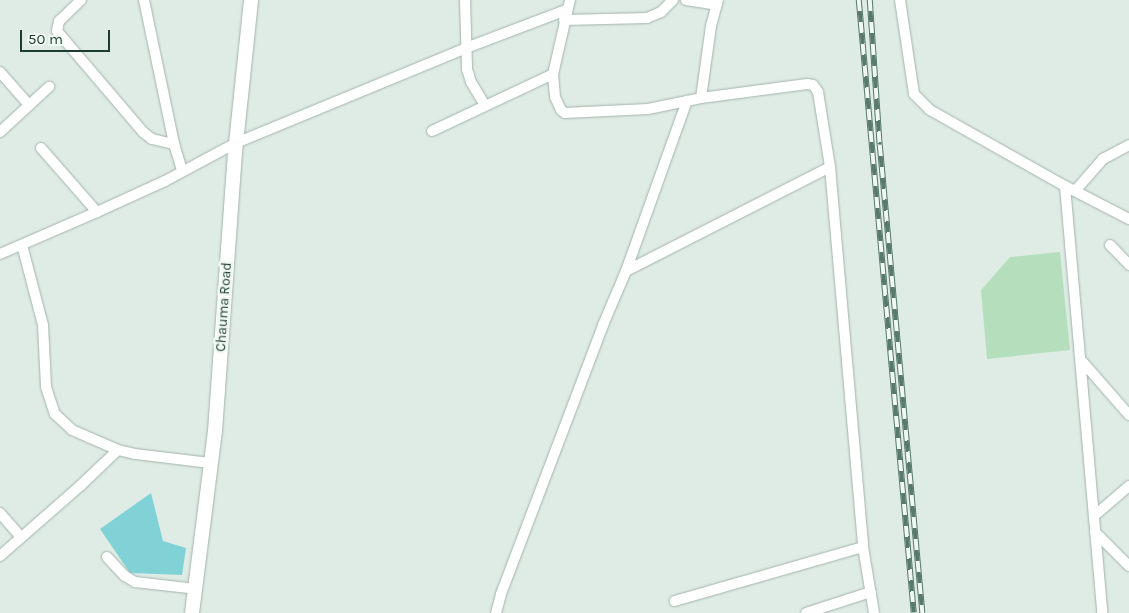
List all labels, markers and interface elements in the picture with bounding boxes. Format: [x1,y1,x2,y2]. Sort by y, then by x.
scale bar [22,20,112,52]
text: 50 m [28,30,63,48]
street label: Chauma Road [212,262,236,352]

